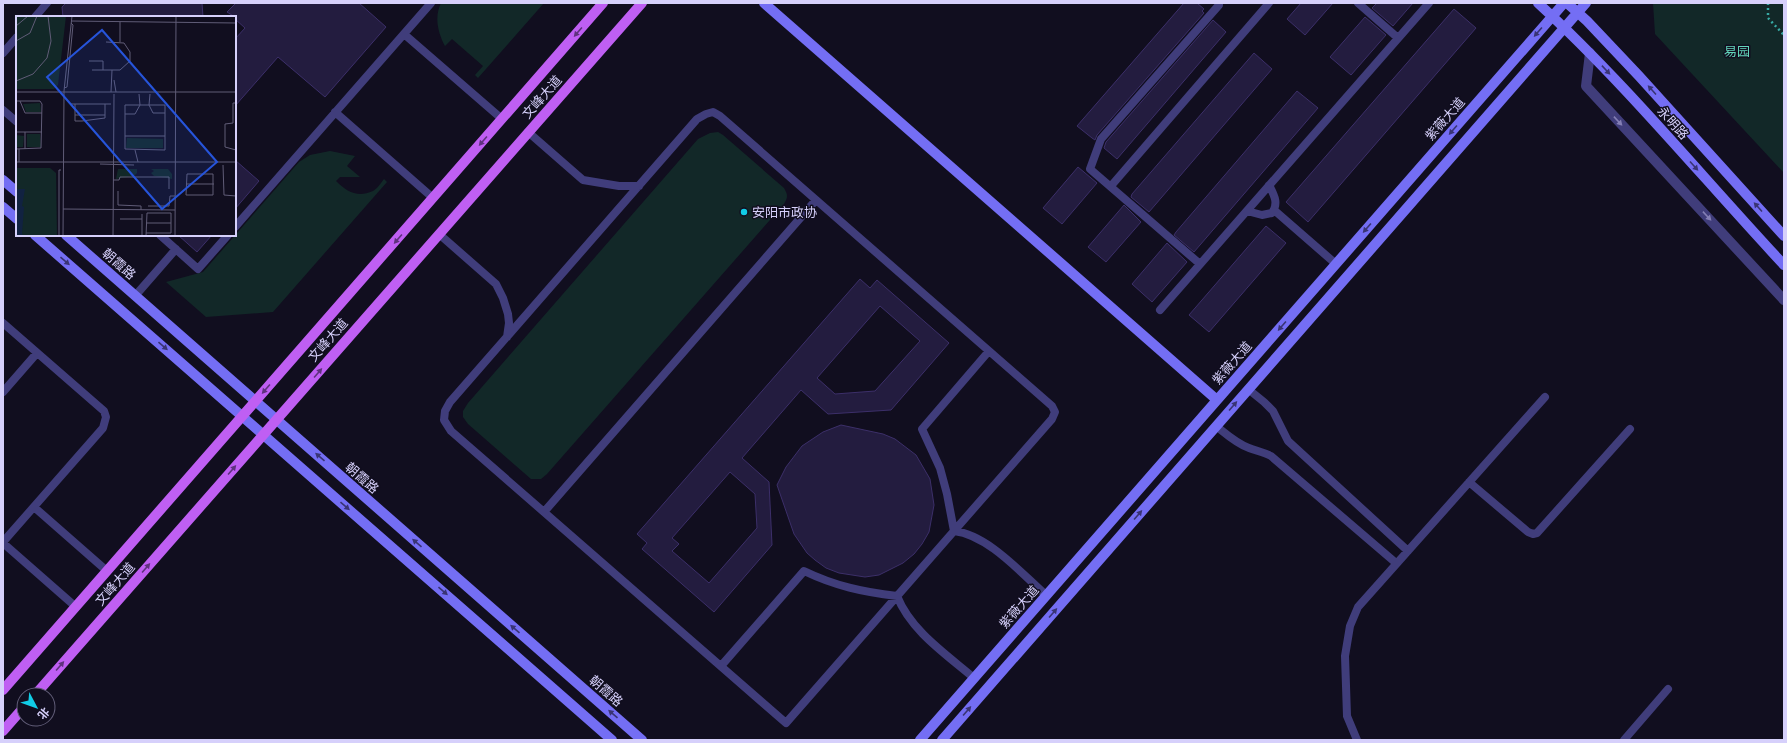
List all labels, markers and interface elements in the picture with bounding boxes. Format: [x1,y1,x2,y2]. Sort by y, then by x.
inset map [16,16,236,236]
one-way arrow [573,27,582,38]
one-way arrow [1534,28,1543,37]
park label: 易园 [1724,43,1750,60]
one-way arrow [1601,65,1611,75]
street label: 文峰大道 [519,72,565,122]
one-way arrow [1647,85,1656,95]
street label: 紫薇大道 [1422,94,1468,144]
street label: 永明路 [1654,103,1692,143]
one-way arrow [1614,116,1623,126]
one-way arrow [1448,125,1457,136]
one-way arrow [478,136,488,146]
one-way arrow [1689,161,1698,170]
one-way arrow [1753,202,1762,212]
place label: 安阳市政协 [752,204,817,221]
marker: 安阳市政协 [739,207,749,217]
one-way arrow [1702,212,1711,221]
one-way arrow [1363,224,1372,233]
one-way arrow [393,233,402,244]
street label: 朝霞路 [99,245,139,283]
one-way arrow [60,256,70,265]
street label: 文峰大道 [305,315,351,365]
one-way arrow [1277,321,1286,331]
street label: 紫薇大道 [1209,338,1255,388]
one-way arrow [157,342,168,351]
one-way arrow [313,367,322,378]
one-way arrow [261,384,270,395]
one-way arrow [1229,401,1238,412]
one-way arrow [314,453,325,462]
street label: 朝霞路 [342,459,382,497]
one-way arrow [227,465,236,475]
one-way arrow [339,501,350,510]
one-way arrow [1134,510,1143,520]
one-way arrow [413,539,422,548]
street label: 文峰大道 [92,559,138,609]
one-way arrow [142,563,151,573]
street label: 紫薇大道 [996,582,1042,632]
one-way arrow [437,587,448,596]
one-way arrow [1048,607,1057,618]
one-way arrow [510,624,520,633]
one-way arrow [56,660,65,671]
street label: 朝霞路 [586,672,626,710]
north arrow [16,687,56,727]
text: 北 [35,705,52,722]
one-way arrow [963,705,972,716]
one-way arrow [608,710,618,719]

